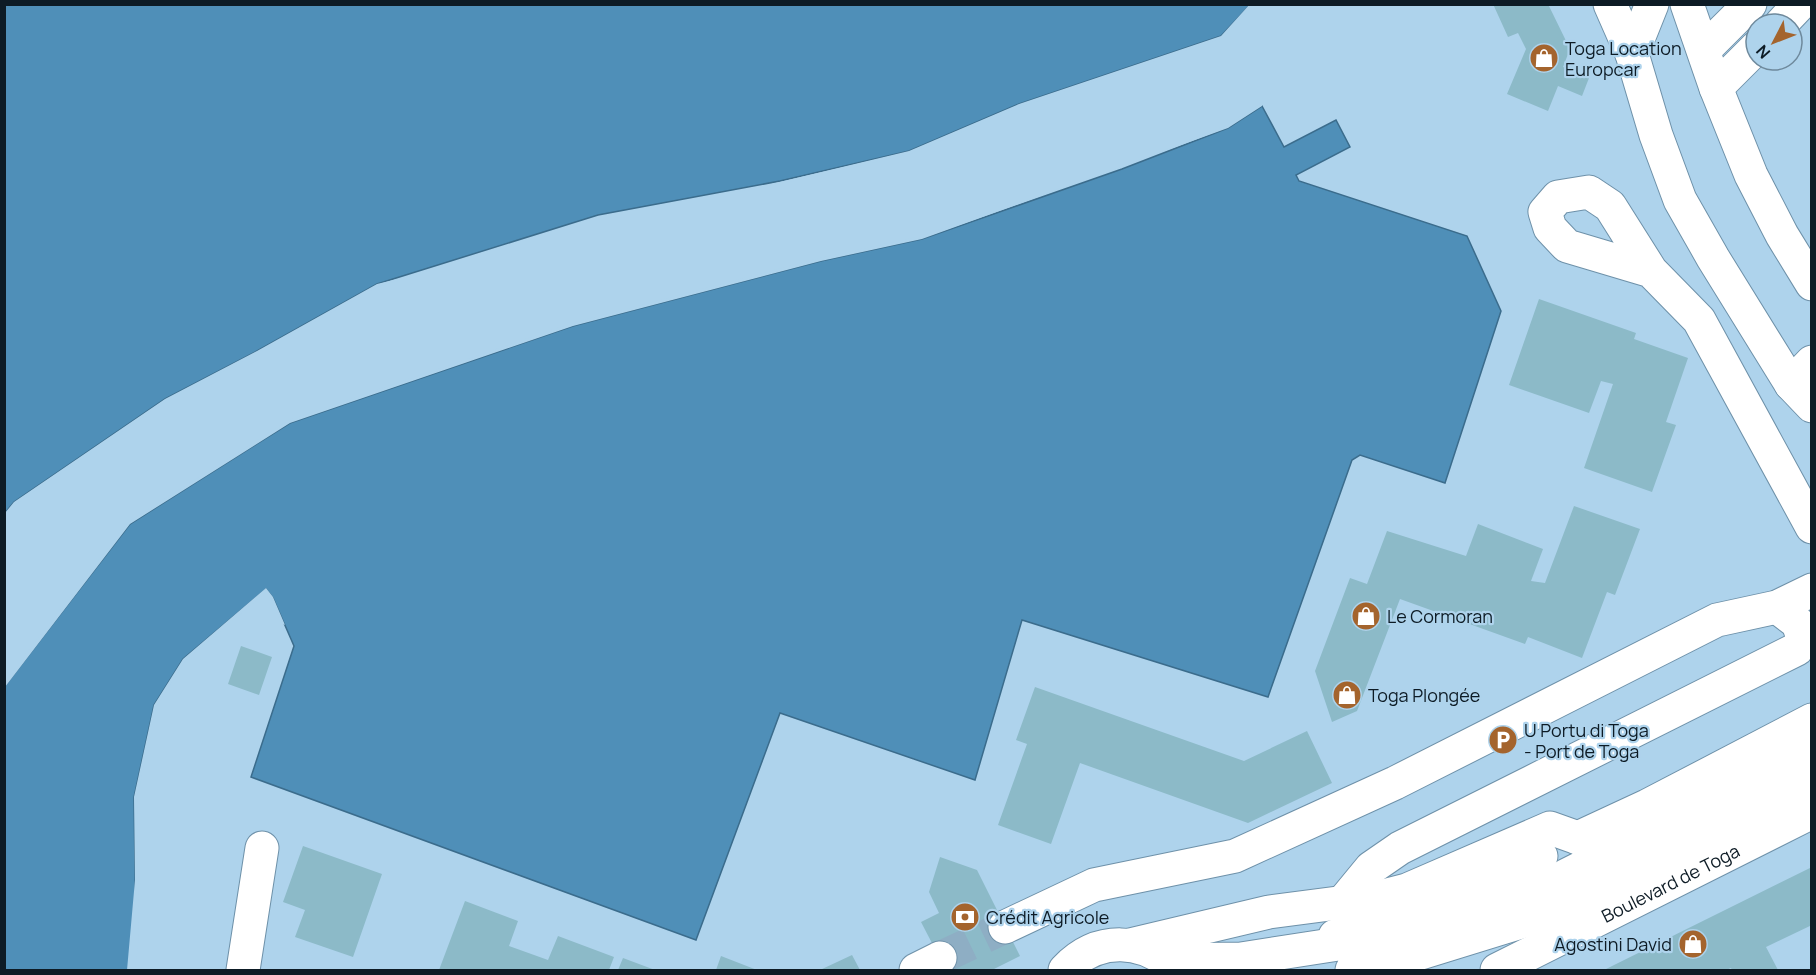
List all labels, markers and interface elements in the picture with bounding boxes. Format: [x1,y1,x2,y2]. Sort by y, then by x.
north arrow [1744,12,1804,72]
place label: Toga Location Europcar [1565,36,1682,81]
text: N [1751,40,1775,64]
shop icon: Toga Location Europcar [1528,42,1560,74]
shop icon: Le Cormoran [1350,600,1382,632]
place label: Le Cormoran [1387,604,1493,628]
shop icon: Toga Plongée [1331,679,1363,711]
place label: Toga Plongée [1368,683,1480,707]
place label: U Portu di Toga - Port de Toga [1524,718,1649,763]
parking icon: U Portu di Toga - Port de Toga [1487,724,1519,756]
street label: Boulevard de Toga [1597,838,1743,928]
bank icon: Crédit Agricole [949,901,981,933]
place label: Crédit Agricole [986,905,1109,929]
shop icon: Agostini David [1677,928,1709,960]
place label: Agostini David [1554,932,1672,956]

